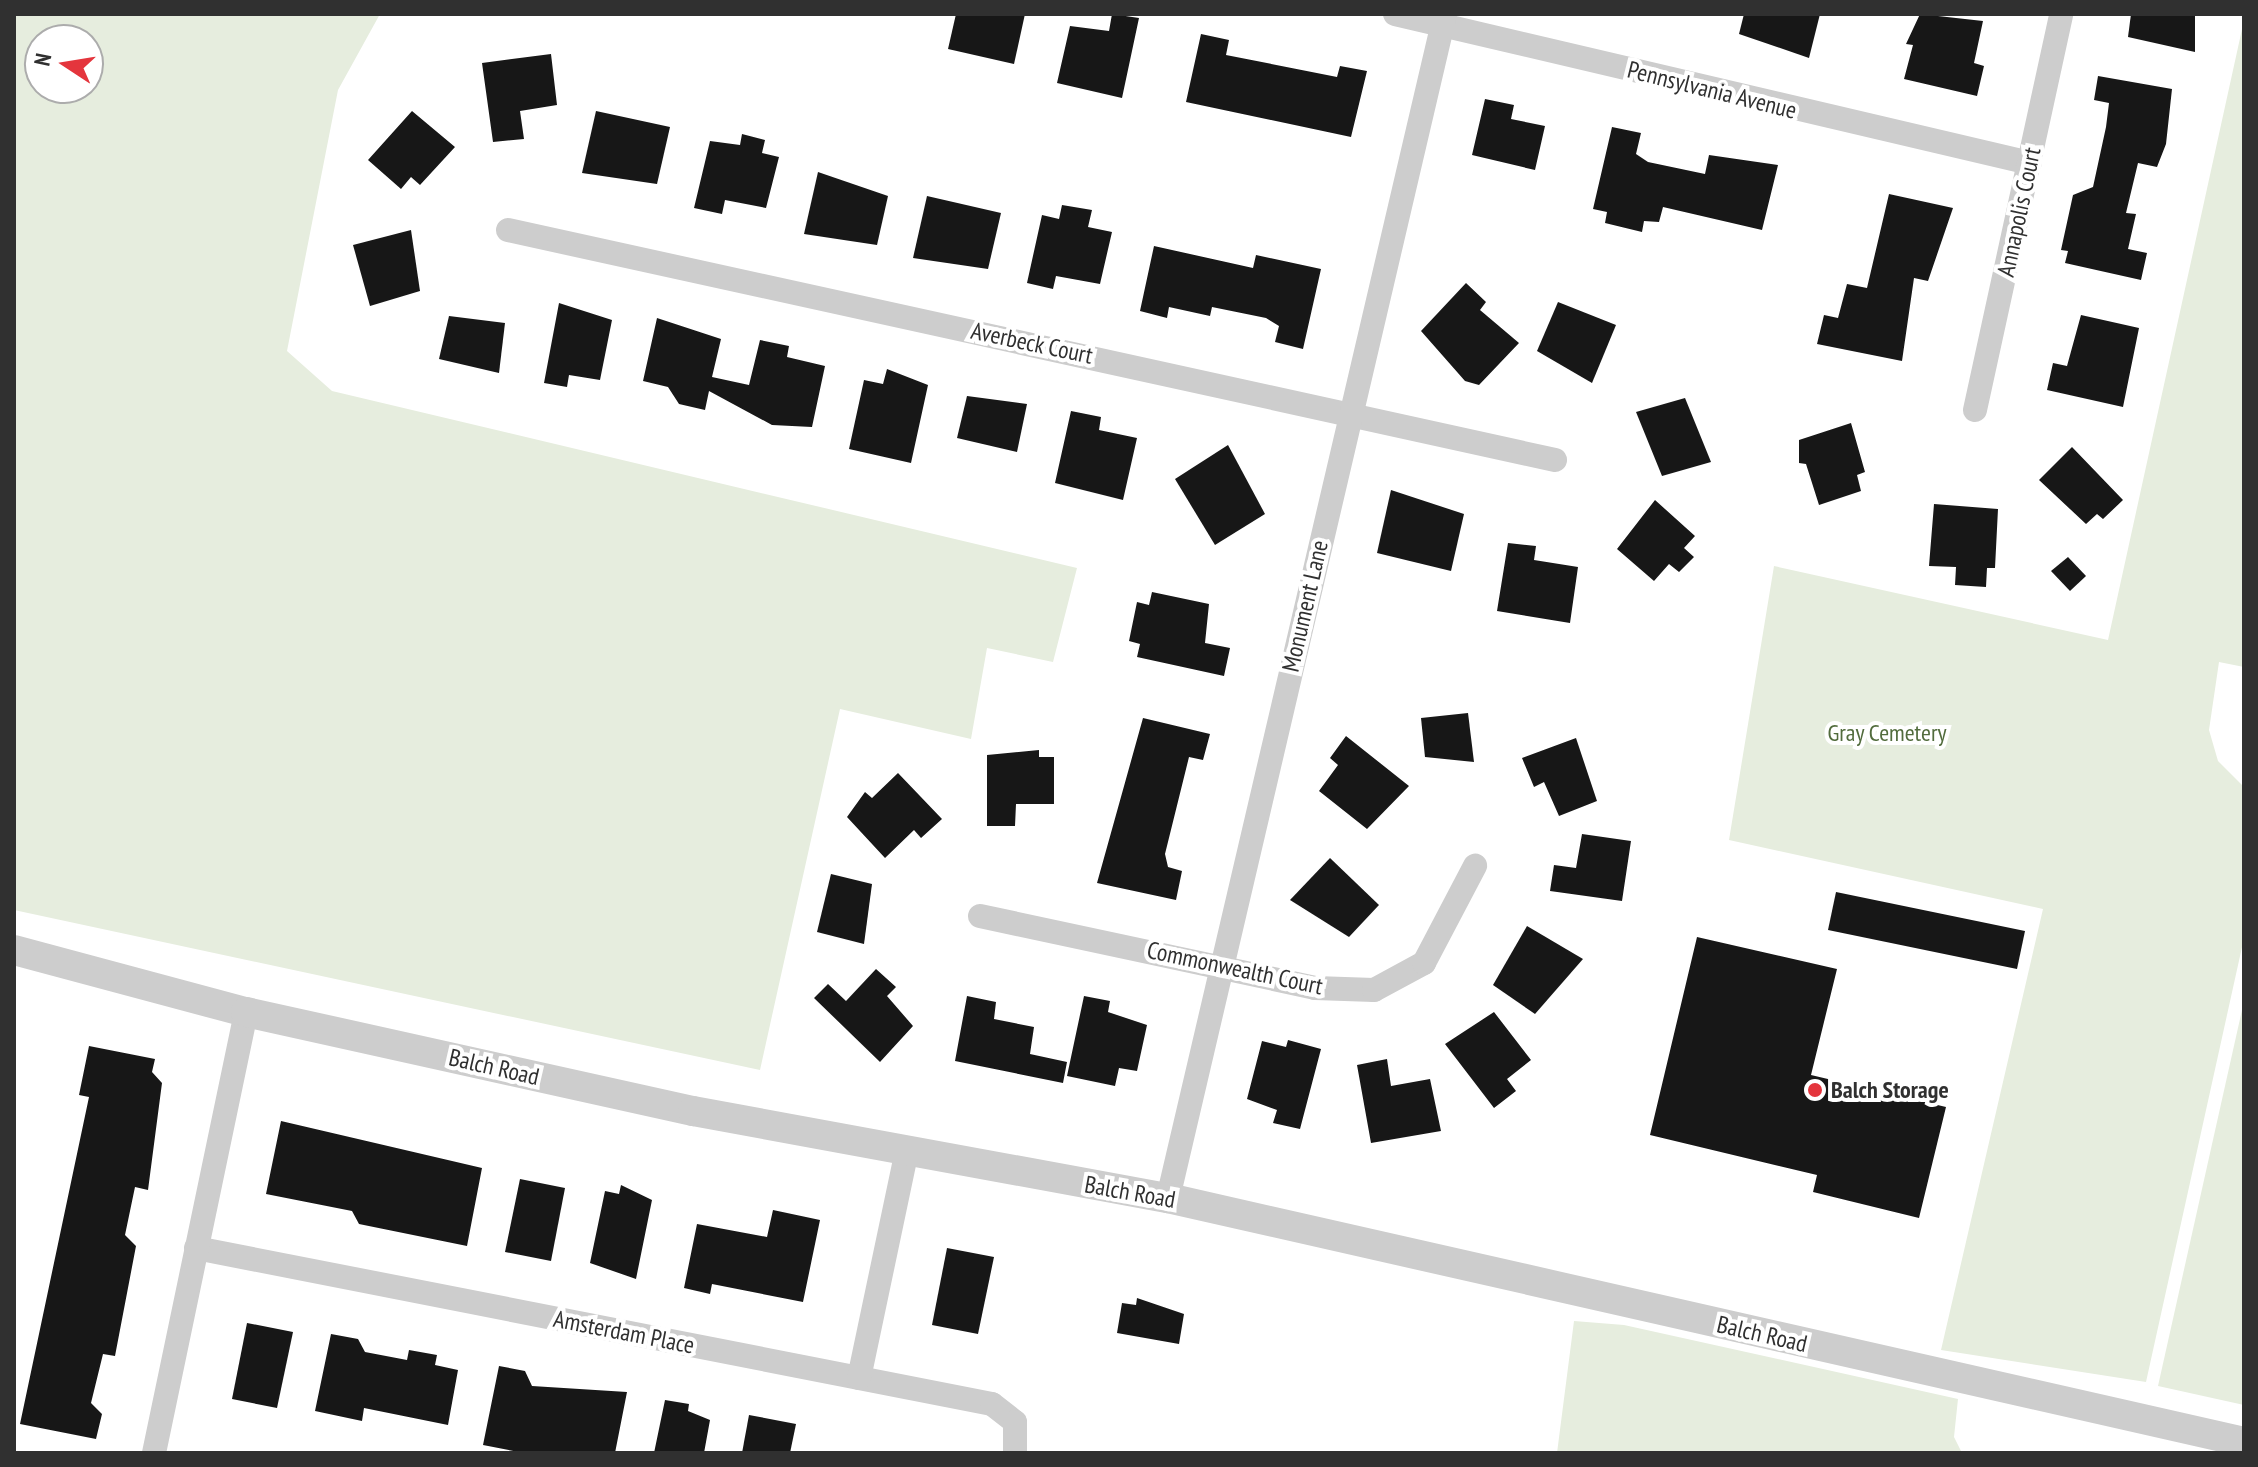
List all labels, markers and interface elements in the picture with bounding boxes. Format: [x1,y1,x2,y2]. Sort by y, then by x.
north arrow [24,24,104,104]
text: N [28,51,57,68]
street label: Pennsylvania Avenue [1624,55,1800,125]
street label: Annapolis Court [1991,145,2047,279]
street label: Averbeck Court [968,316,1096,370]
street label: Monument Lane [1276,537,1334,675]
park label: Gray Cemetery [1827,719,1947,747]
street label: Commonwealth Court [1144,935,1326,1001]
street label: Balch Road [446,1043,542,1091]
place label: Balch Storage [1831,1076,1949,1104]
marker: Balch Storage [1806,1081,1824,1099]
street label: Balch Road [1082,1170,1178,1214]
street label: Amsterdam Place [551,1304,697,1360]
street label: Balch Road [1714,1310,1810,1358]

